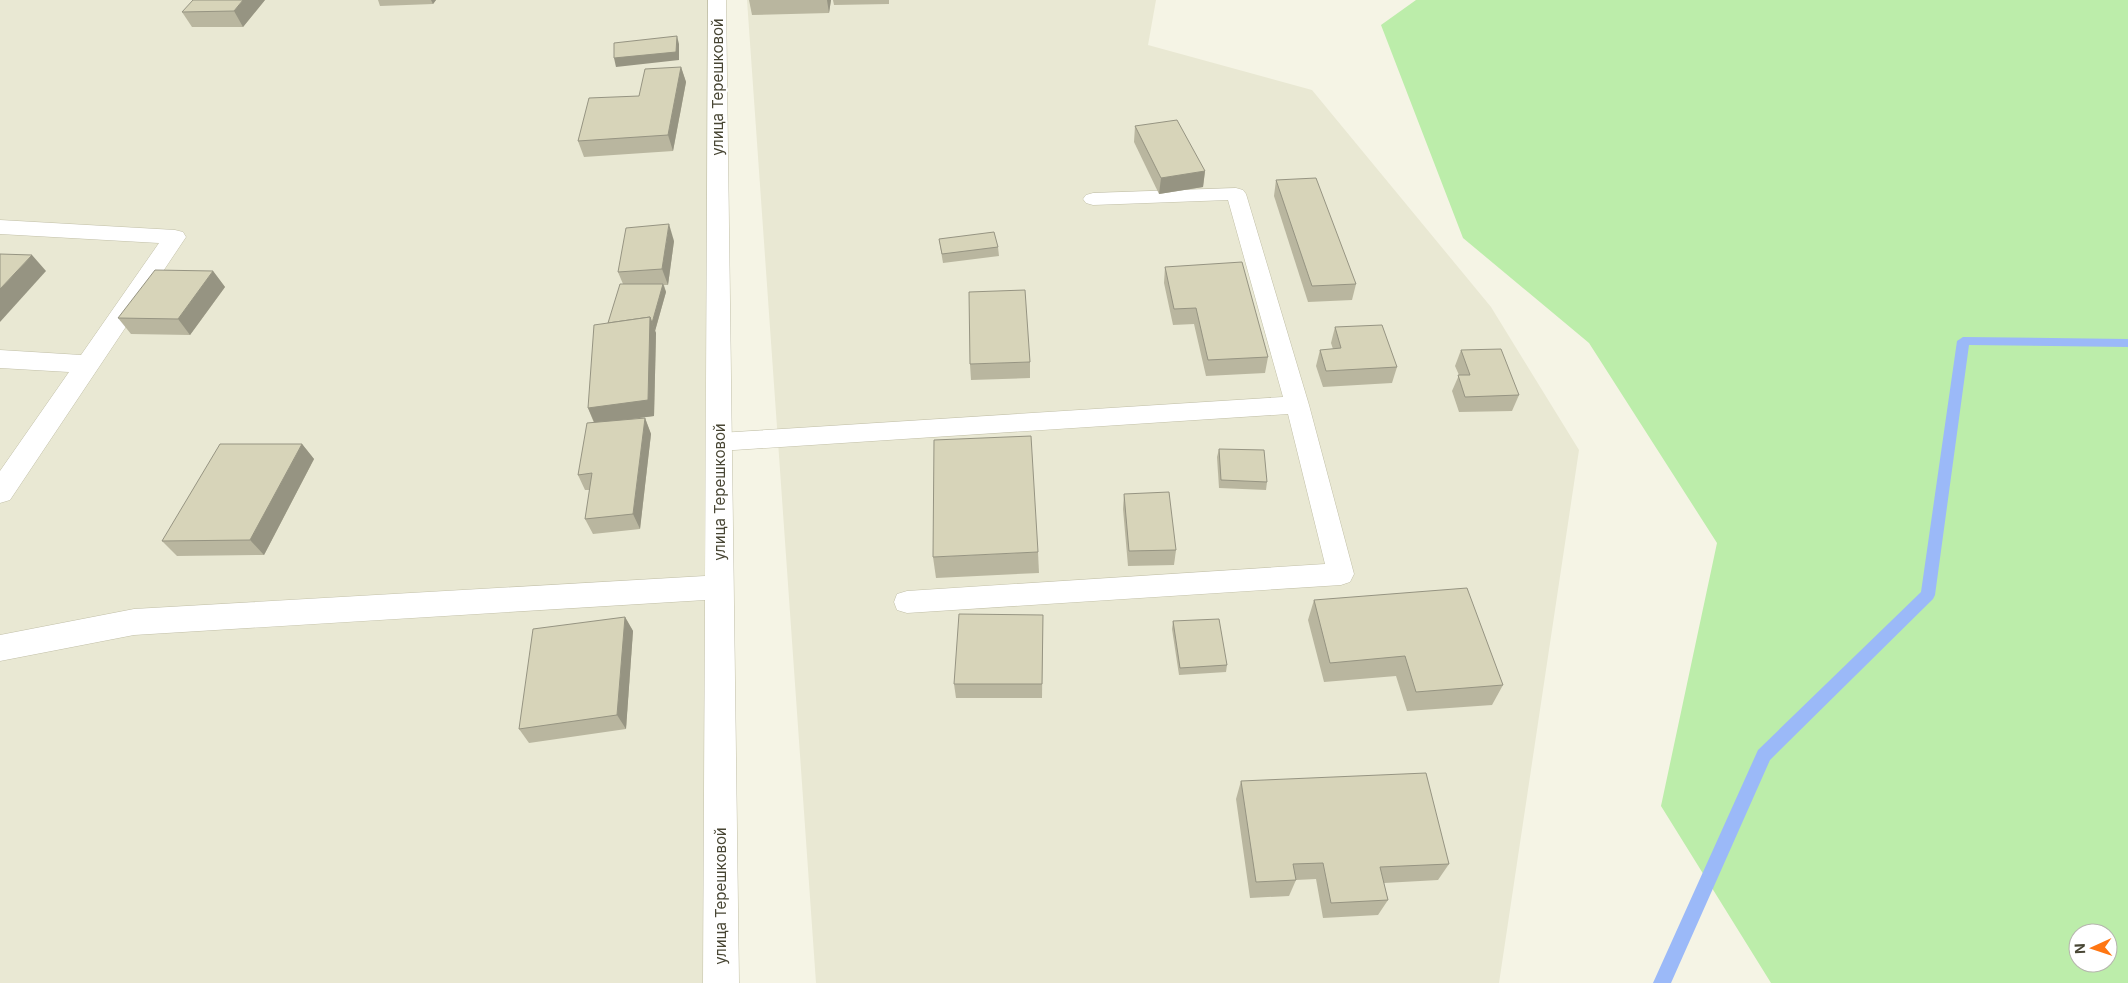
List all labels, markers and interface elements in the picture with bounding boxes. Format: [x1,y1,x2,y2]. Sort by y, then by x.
street label: улица Терешковой [708,18,727,156]
street label: улица Терешковой [710,423,729,561]
street label: улица Терешковой [711,827,730,965]
north arrow [2068,923,2118,973]
text: N [2071,943,2088,954]

